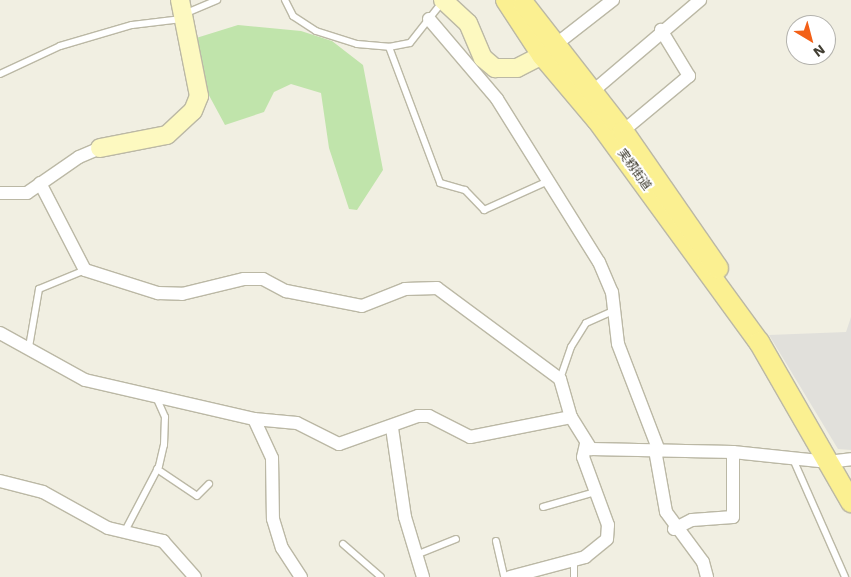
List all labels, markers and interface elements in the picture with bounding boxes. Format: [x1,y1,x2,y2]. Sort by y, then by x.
north arrow [786,15,836,65]
text: N [810,42,828,61]
street label: 実籾街道 [614,146,654,194]

